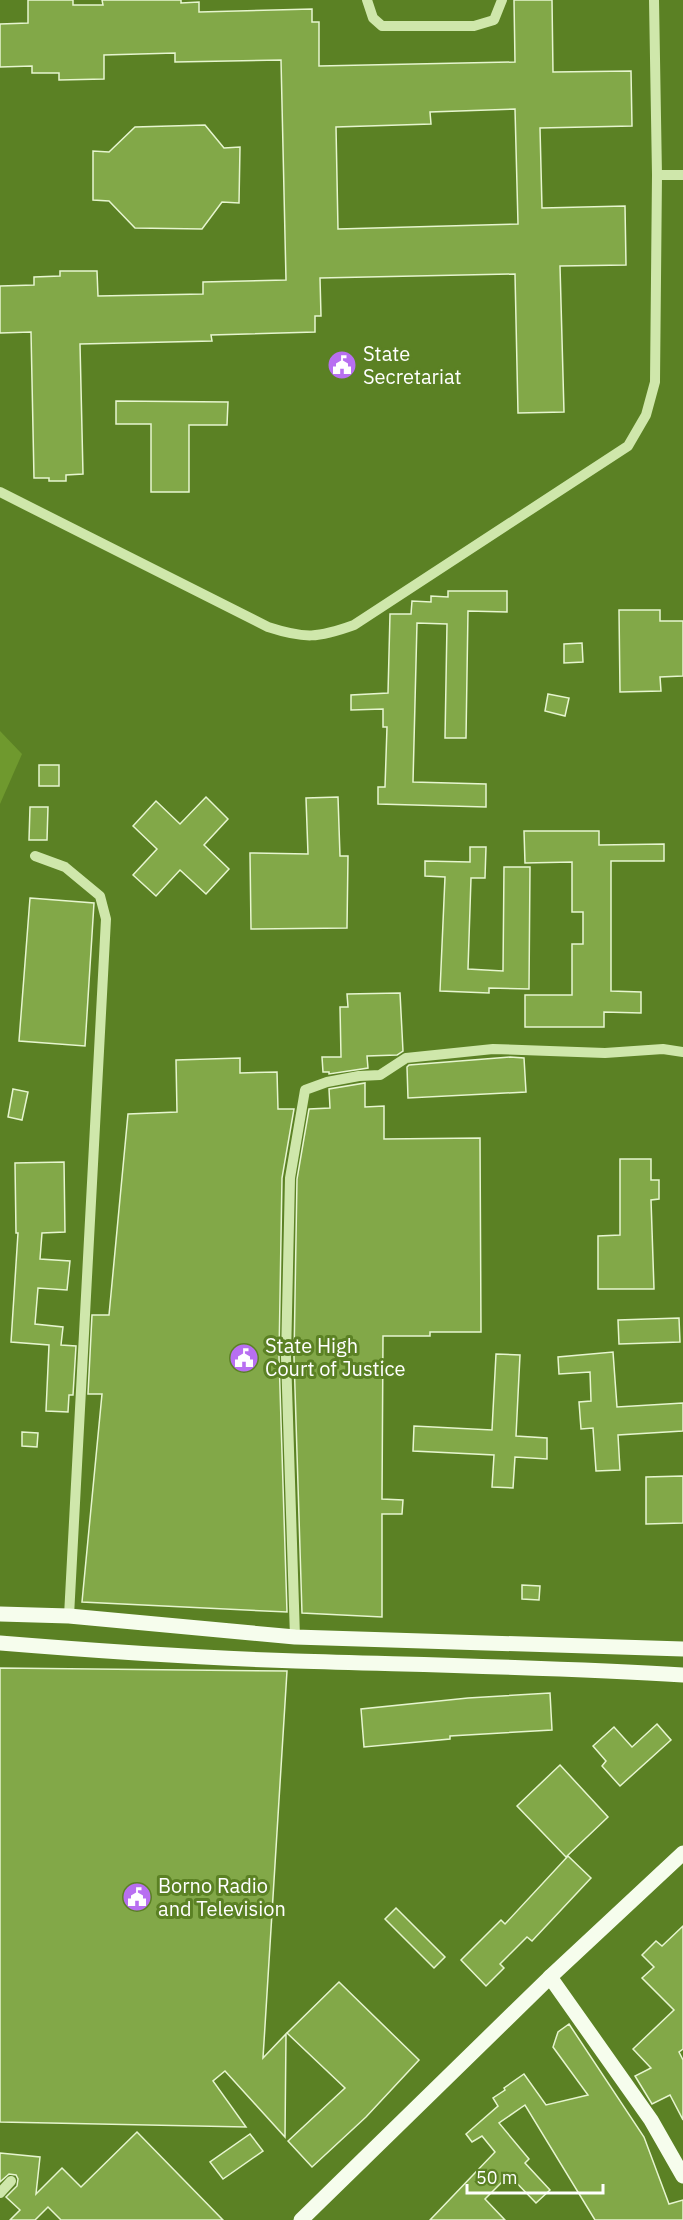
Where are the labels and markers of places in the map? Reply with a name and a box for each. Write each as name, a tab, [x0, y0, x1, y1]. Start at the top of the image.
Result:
place label: State Secretariat	[363, 340, 462, 390]
public building icon: State Secretariat	[326, 349, 358, 381]
place label: State High Court of Justice	[265, 1332, 406, 1382]
public building icon: State High Court of Justice	[228, 1342, 260, 1374]
place label: Borno Radio and Television	[158, 1872, 286, 1922]
public building icon: Borno Radio and Television	[121, 1881, 153, 1913]

